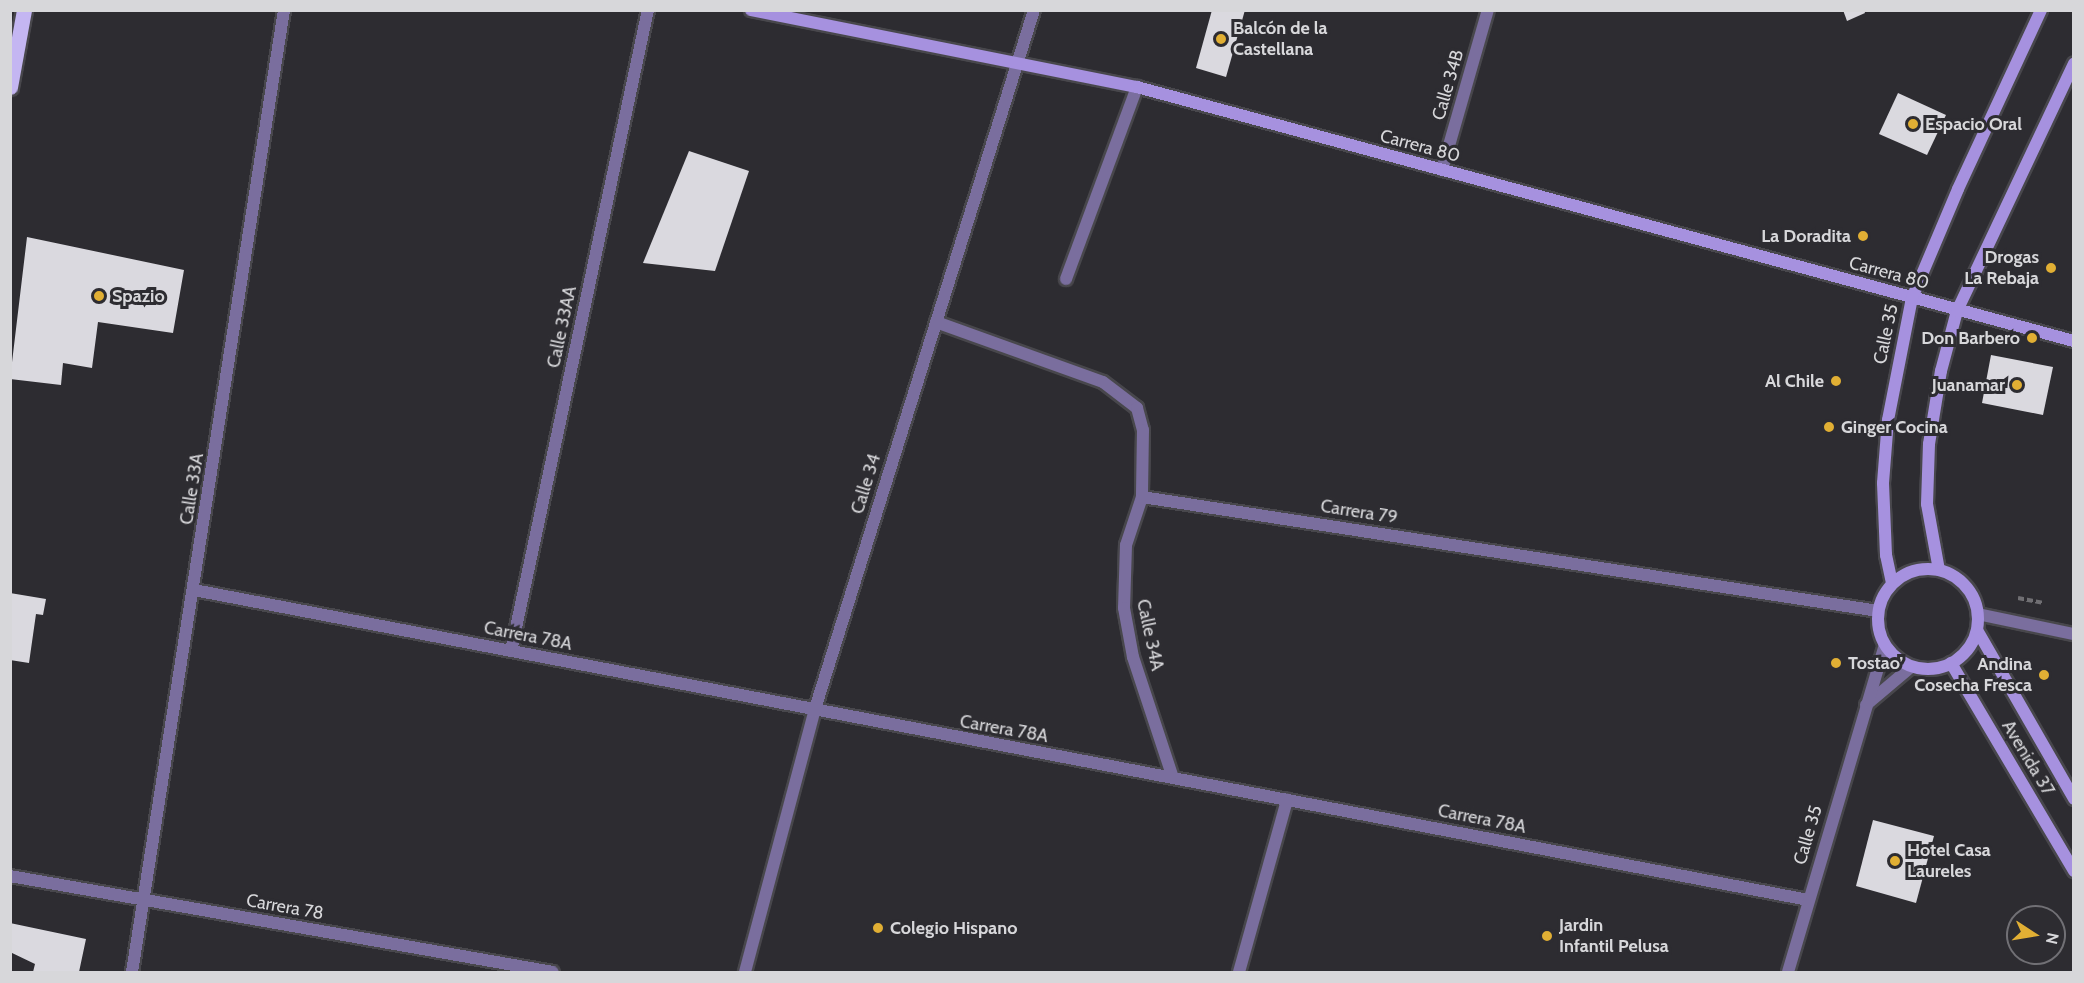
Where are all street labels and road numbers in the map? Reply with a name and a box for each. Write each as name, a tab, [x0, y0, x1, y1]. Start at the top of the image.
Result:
street label: Calle 34B	[1428, 47, 1468, 123]
street label: Carrera 80	[1378, 125, 1462, 167]
street label: Carrera 80	[1847, 252, 1931, 294]
street label: Calle 33AA	[543, 284, 581, 370]
street label: Calle 35	[1869, 302, 1903, 366]
street label: Calle 34	[847, 451, 885, 517]
street label: Calle 33A	[176, 452, 208, 526]
street label: Carrera 79	[1319, 495, 1399, 529]
street label: Calle 34A	[1132, 597, 1168, 673]
street label: Carrera 78A	[482, 617, 574, 655]
street label: Carrera 78A	[958, 711, 1050, 747]
street label: Avenida 37	[1997, 717, 2059, 799]
street label: Carrera 78A	[1436, 800, 1528, 838]
street label: Calle 35	[1789, 803, 1827, 867]
street label: Carrera 78	[245, 890, 325, 924]

